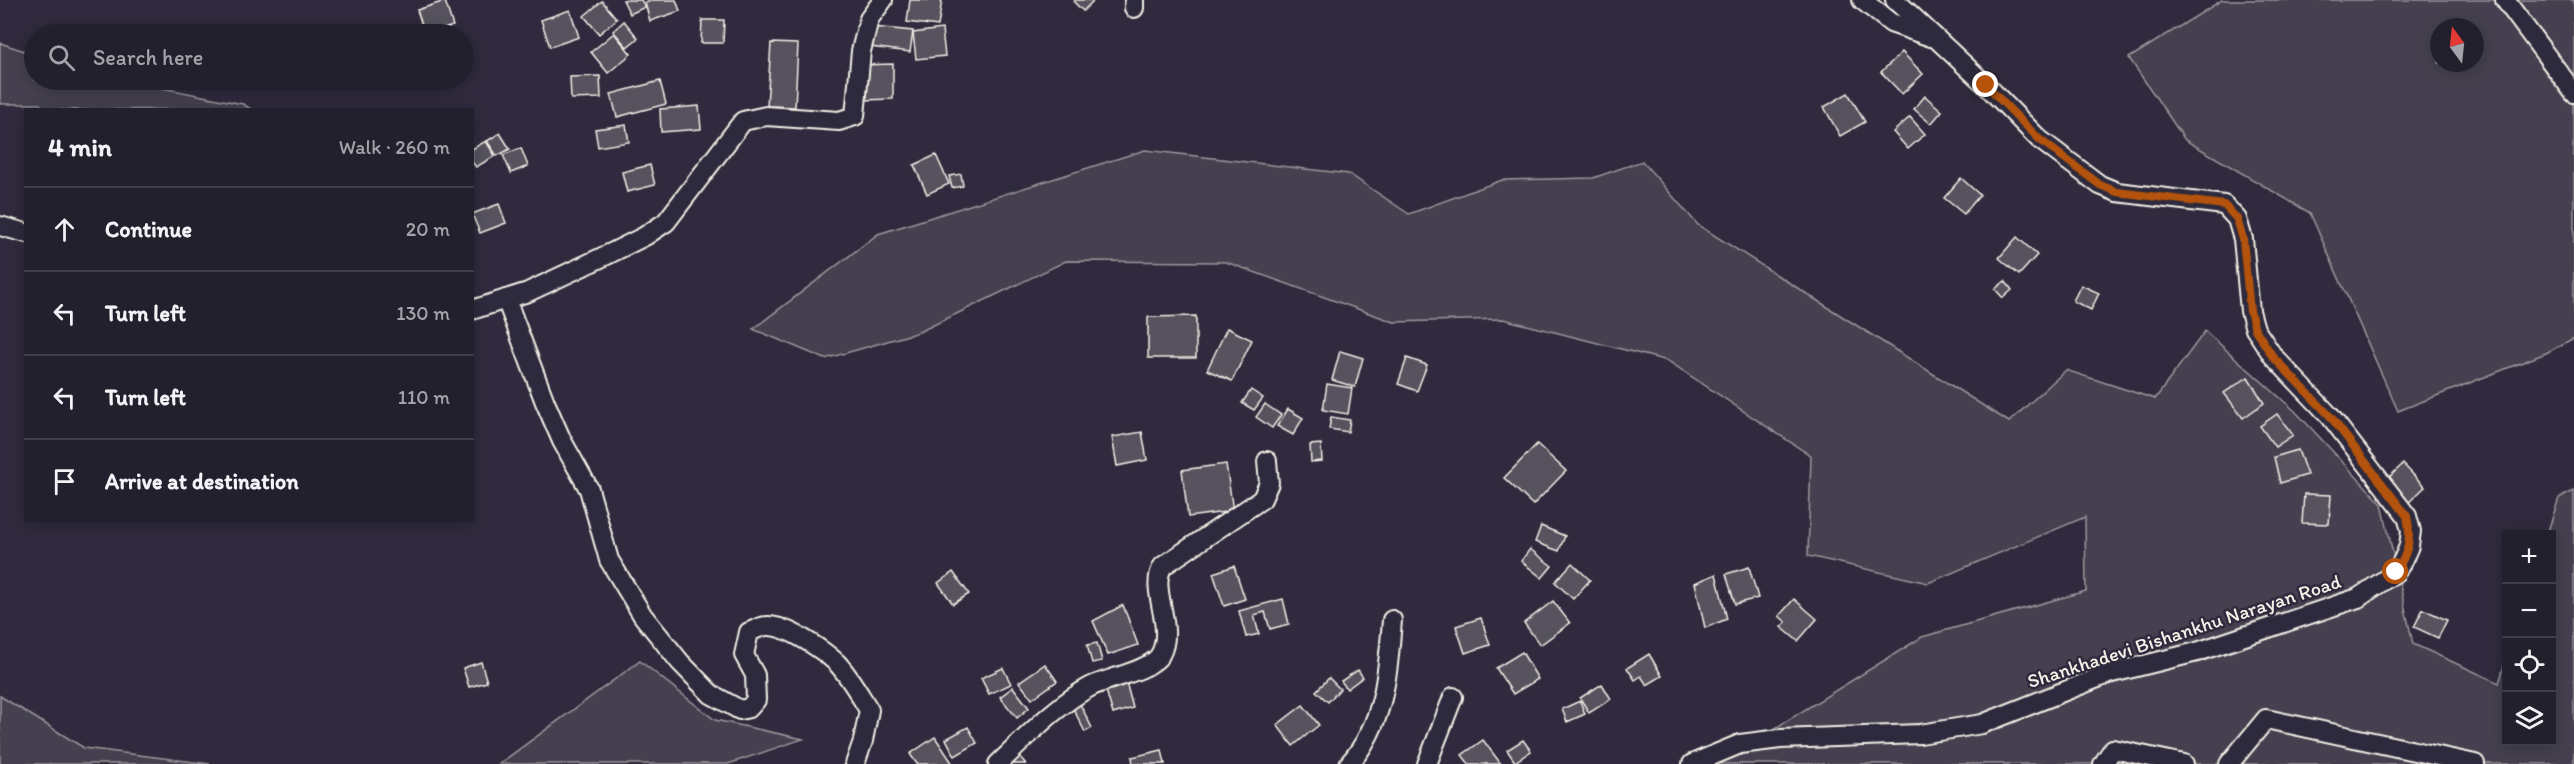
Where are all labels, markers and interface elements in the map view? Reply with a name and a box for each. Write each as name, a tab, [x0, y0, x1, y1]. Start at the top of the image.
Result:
north arrow	[2430, 18, 2484, 72]
search box	[24, 24, 474, 90]
icon: search	[45, 41, 78, 74]
text: Search here	[93, 44, 203, 71]
route end	[1972, 71, 1998, 97]
text: 4 min	[48, 131, 112, 163]
text: Walk · 260 m	[339, 135, 450, 159]
icon: ahead	[48, 213, 81, 246]
text: Continue	[105, 216, 192, 243]
text: 20 m	[406, 217, 450, 241]
icon: left	[48, 297, 81, 330]
text: Turn left	[105, 300, 186, 327]
text: 130 m	[396, 301, 450, 325]
icon: left	[48, 381, 81, 414]
text: Turn left	[105, 384, 186, 411]
text: 110 m	[398, 385, 450, 409]
icon: arrive	[48, 465, 81, 498]
text: Arrive at destination	[105, 468, 299, 495]
map controls	[2502, 530, 2556, 746]
button: +	[2502, 530, 2556, 584]
route start	[2382, 558, 2408, 584]
street label: Shankhadevi Bishankhu Narayan Road	[2024, 569, 2344, 693]
button: −	[2502, 584, 2556, 638]
button: locate	[2502, 638, 2556, 692]
button: layers	[2502, 692, 2556, 746]

